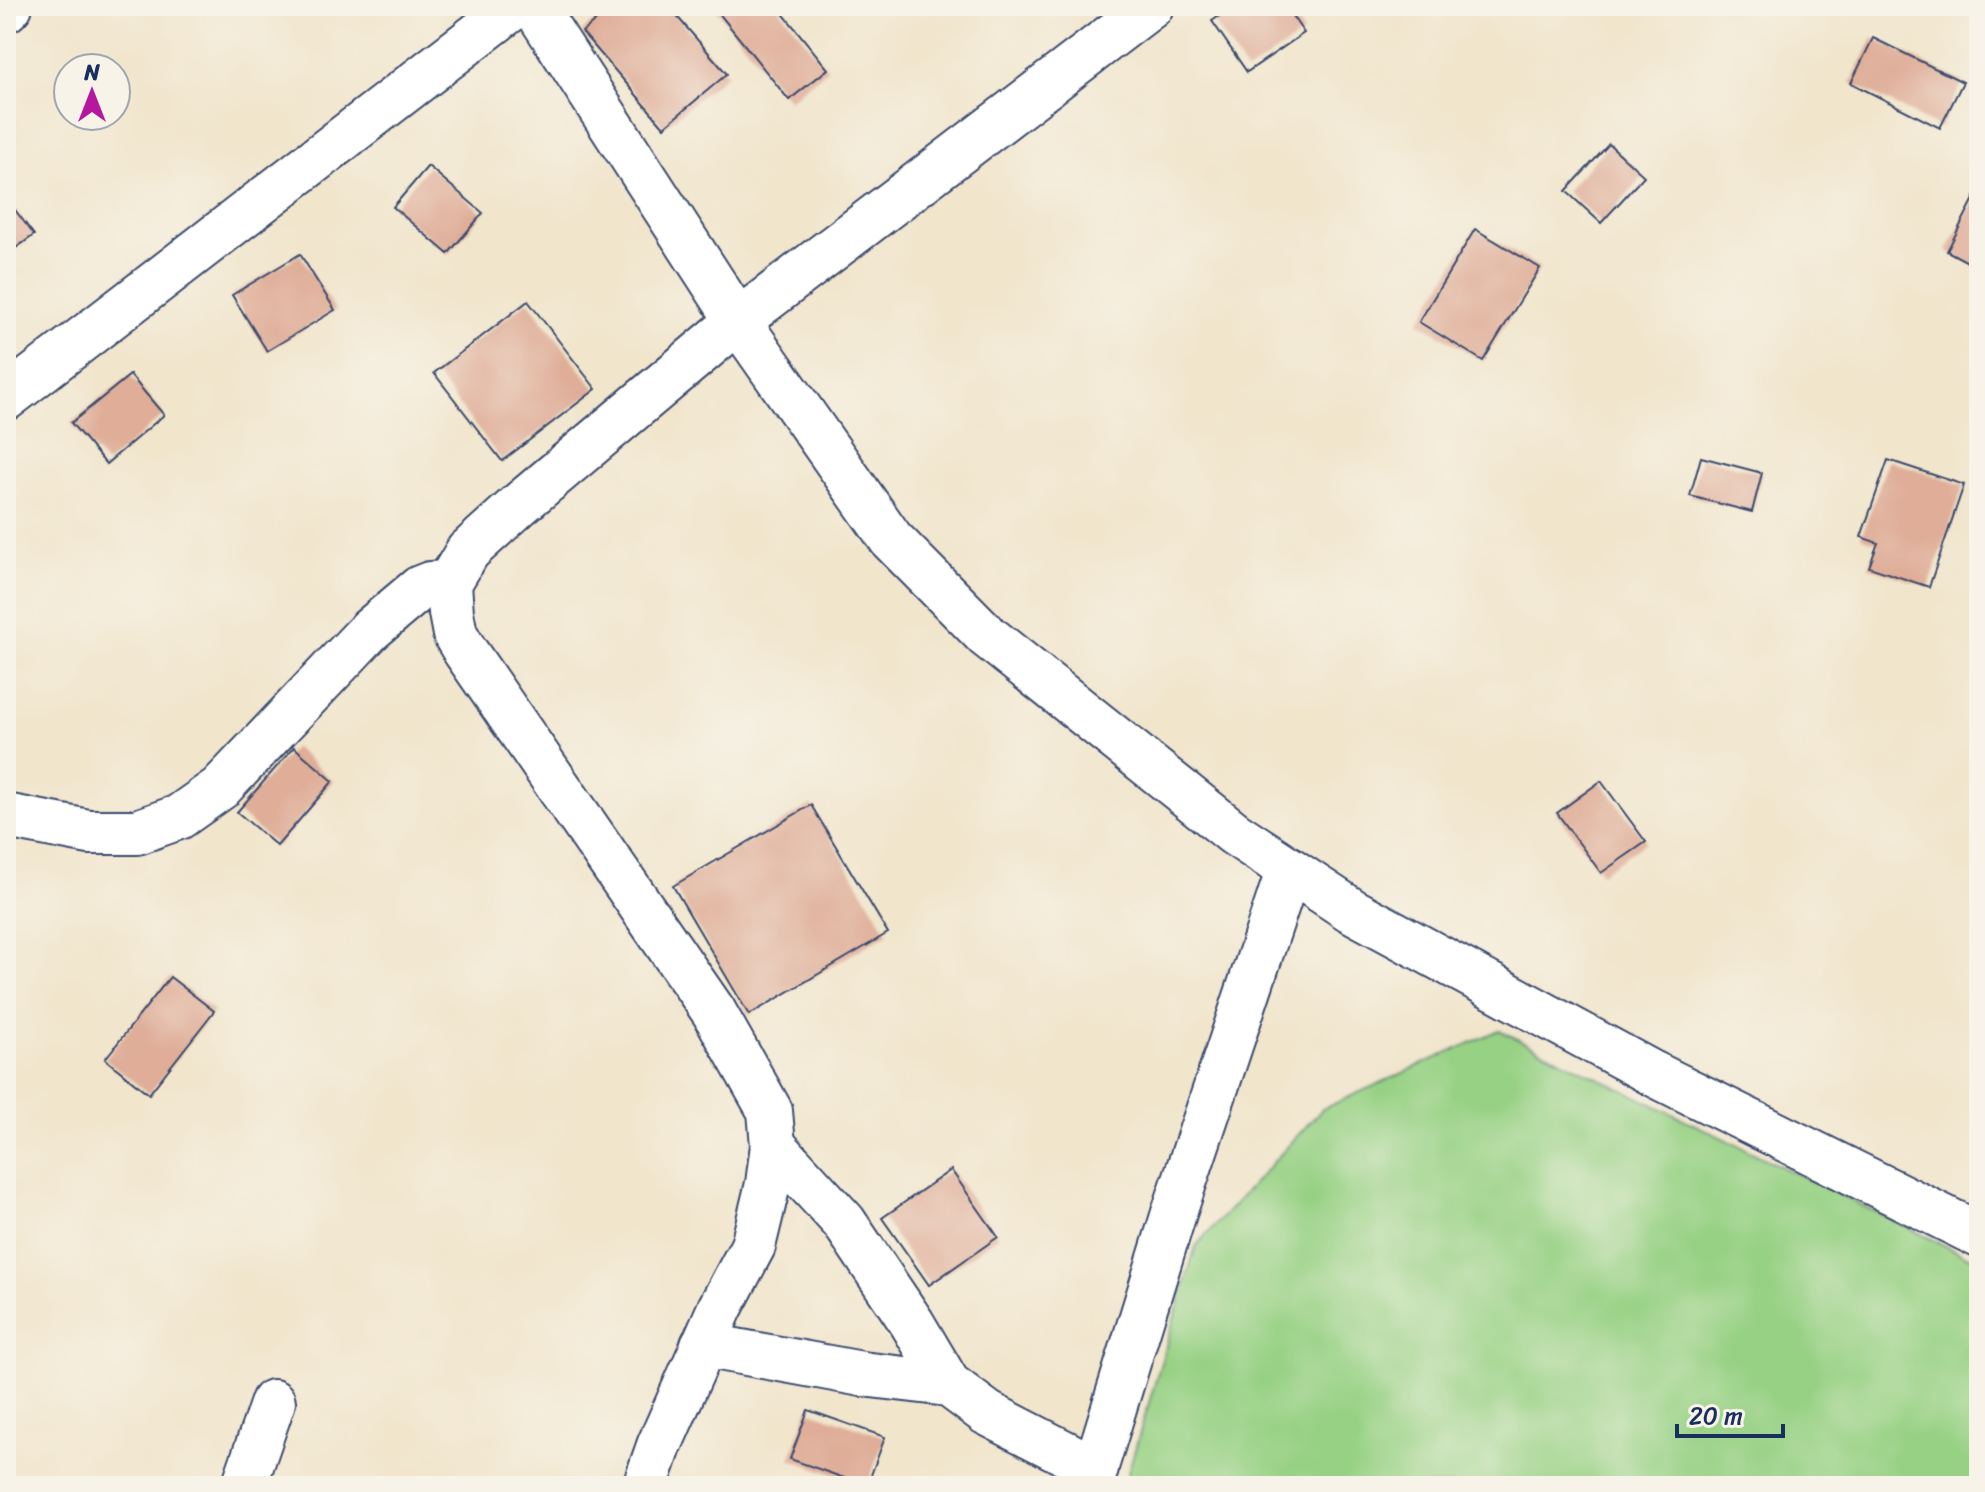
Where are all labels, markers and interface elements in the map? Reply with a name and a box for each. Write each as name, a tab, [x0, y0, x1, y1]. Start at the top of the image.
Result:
north arrow	[52, 52, 132, 132]
text: N	[83, 53, 100, 92]
scale bar	[1677, 1388, 1783, 1438]
text: 20 m	[1689, 1395, 1743, 1437]

